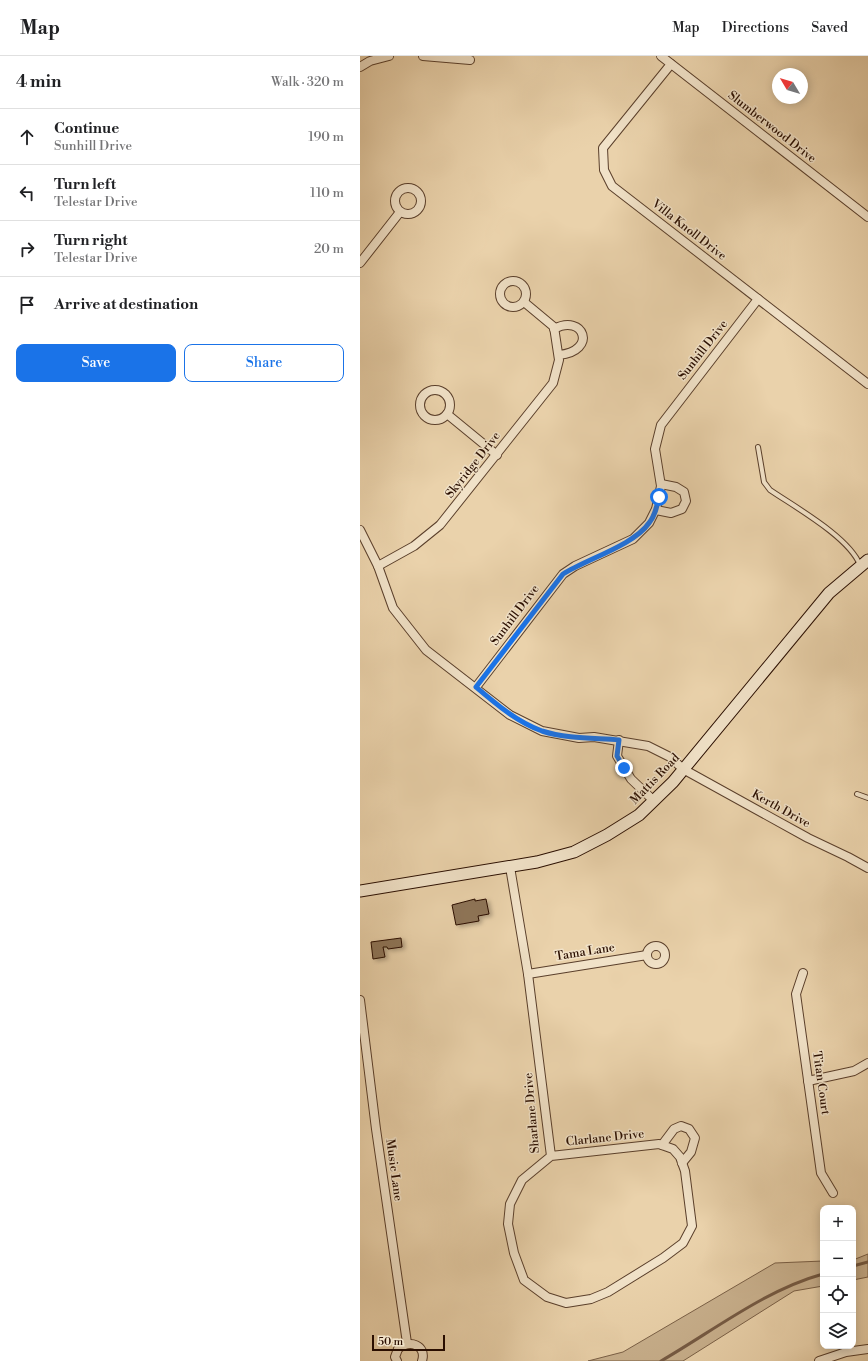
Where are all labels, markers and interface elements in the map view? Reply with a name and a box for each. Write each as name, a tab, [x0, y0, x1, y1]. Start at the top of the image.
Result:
text: Map	[20, 16, 60, 40]
text: Map	[672, 19, 700, 37]
text: Directions	[722, 19, 789, 37]
text: Saved	[811, 19, 848, 37]
north arrow	[772, 68, 808, 104]
text: 4 min	[16, 71, 61, 93]
text: Walk · 320 m	[271, 74, 344, 90]
street label: Slumberwood Drive	[725, 88, 819, 166]
text: Continue	[54, 119, 119, 138]
icon: ahead	[16, 126, 38, 148]
text: 190 m	[308, 129, 344, 145]
text: Sunhill Drive	[54, 138, 132, 154]
text: Turn left	[54, 175, 116, 194]
icon: left	[16, 182, 38, 204]
text: 110 m	[310, 185, 344, 201]
text: Telestar Drive	[54, 194, 138, 210]
street label: Villa Knoll Drive	[648, 196, 729, 264]
text: Turn right	[54, 231, 128, 250]
icon: right	[16, 238, 38, 260]
text: 20 m	[314, 241, 344, 257]
text: Telestar Drive	[54, 250, 138, 266]
icon: arrive	[16, 294, 38, 316]
text: Arrive at destination	[54, 295, 198, 314]
street label: Sunhill Drive	[675, 317, 731, 383]
button: Save	[16, 344, 176, 382]
button: Share	[184, 344, 344, 382]
street label: Skyridge Drive	[442, 429, 504, 501]
route start	[650, 488, 668, 506]
street label: Sunhill Drive	[487, 582, 543, 648]
street label: Mattis Road	[627, 750, 683, 807]
route end	[615, 759, 633, 777]
street label: Kerth Drive	[749, 787, 813, 831]
street label: Tama Lane	[554, 940, 616, 964]
street label: Titan Court	[809, 1050, 833, 1116]
street label: Sharlane Drive	[521, 1072, 543, 1154]
street label: Clarlane Drive	[565, 1126, 645, 1150]
street label: Music Lane	[382, 1138, 406, 1202]
map controls	[820, 1205, 856, 1349]
button: +	[820, 1205, 856, 1241]
button: −	[820, 1241, 856, 1277]
button: locate	[820, 1277, 856, 1313]
button: layers	[820, 1313, 856, 1349]
scale bar	[372, 1333, 445, 1352]
text: 50 m	[378, 1335, 403, 1349]

